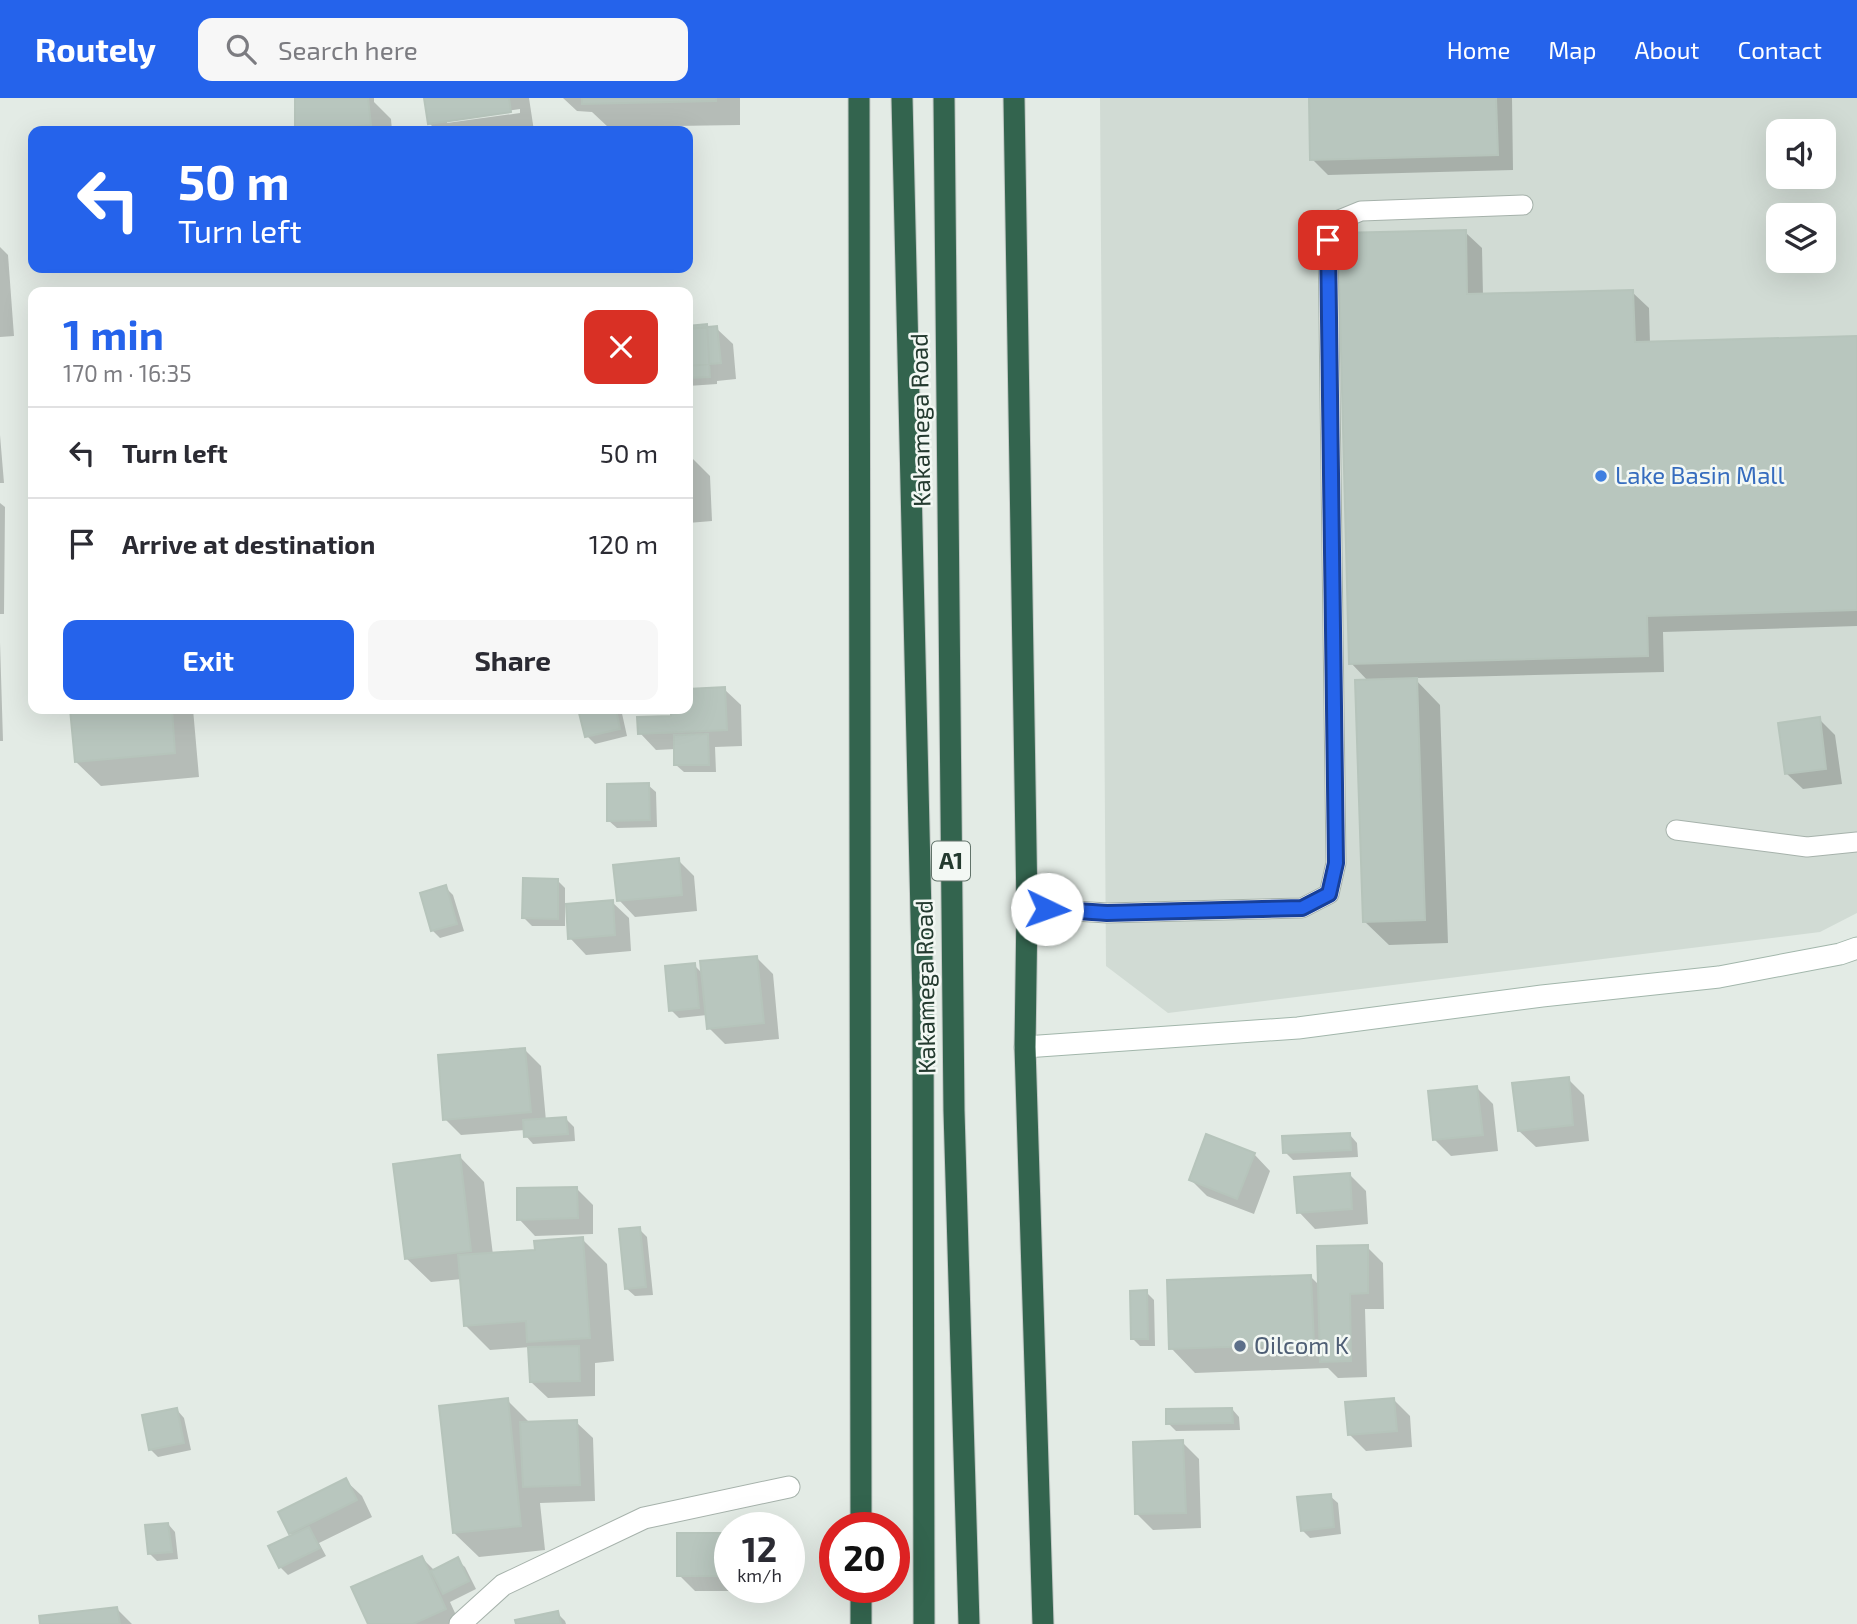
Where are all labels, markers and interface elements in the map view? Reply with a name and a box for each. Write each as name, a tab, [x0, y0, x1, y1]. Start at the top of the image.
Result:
search box	[198, 18, 688, 81]
text: Routely	[35, 29, 156, 69]
icon: search	[222, 30, 260, 68]
text: Search here	[278, 34, 418, 65]
text: Home	[1447, 35, 1510, 64]
text: Map	[1548, 35, 1596, 64]
text: About	[1634, 35, 1700, 64]
text: Contact	[1738, 35, 1822, 64]
map controls	[1766, 119, 1836, 273]
button: sound	[1766, 119, 1836, 189]
text: 50 m	[178, 151, 290, 210]
icon: left	[63, 154, 154, 245]
button: layers	[1766, 203, 1836, 273]
pin	[1298, 210, 1358, 270]
text: Turn left	[178, 211, 302, 249]
icon: arrive	[1309, 221, 1347, 259]
text: 1 min	[63, 308, 164, 358]
button: close	[584, 310, 658, 384]
street label: Kakamega Road	[903, 333, 936, 507]
text: 170 m · 16:35	[63, 359, 192, 387]
icon: left	[63, 434, 101, 472]
text: Turn left	[122, 437, 228, 468]
text: 50 m	[600, 437, 658, 468]
place label: Lake Basin Mall	[1615, 460, 1785, 489]
marker: Lake Basin Mall	[1593, 468, 1609, 484]
icon: arrive	[63, 525, 101, 563]
text: Arrive at destination	[122, 528, 375, 559]
text: 120 m	[589, 528, 658, 559]
button: Exit	[63, 620, 354, 700]
button: Share	[368, 620, 658, 700]
road number: A1	[932, 842, 970, 880]
position arrow	[1010, 872, 1084, 946]
street label: Kakamega Road	[908, 900, 941, 1074]
place label: Oilcom K	[1254, 1330, 1349, 1359]
marker: Oilcom K	[1232, 1338, 1248, 1354]
speed limit sign: 20	[819, 1512, 910, 1603]
text: 12	[742, 1527, 777, 1569]
text: km/h	[737, 1564, 782, 1586]

